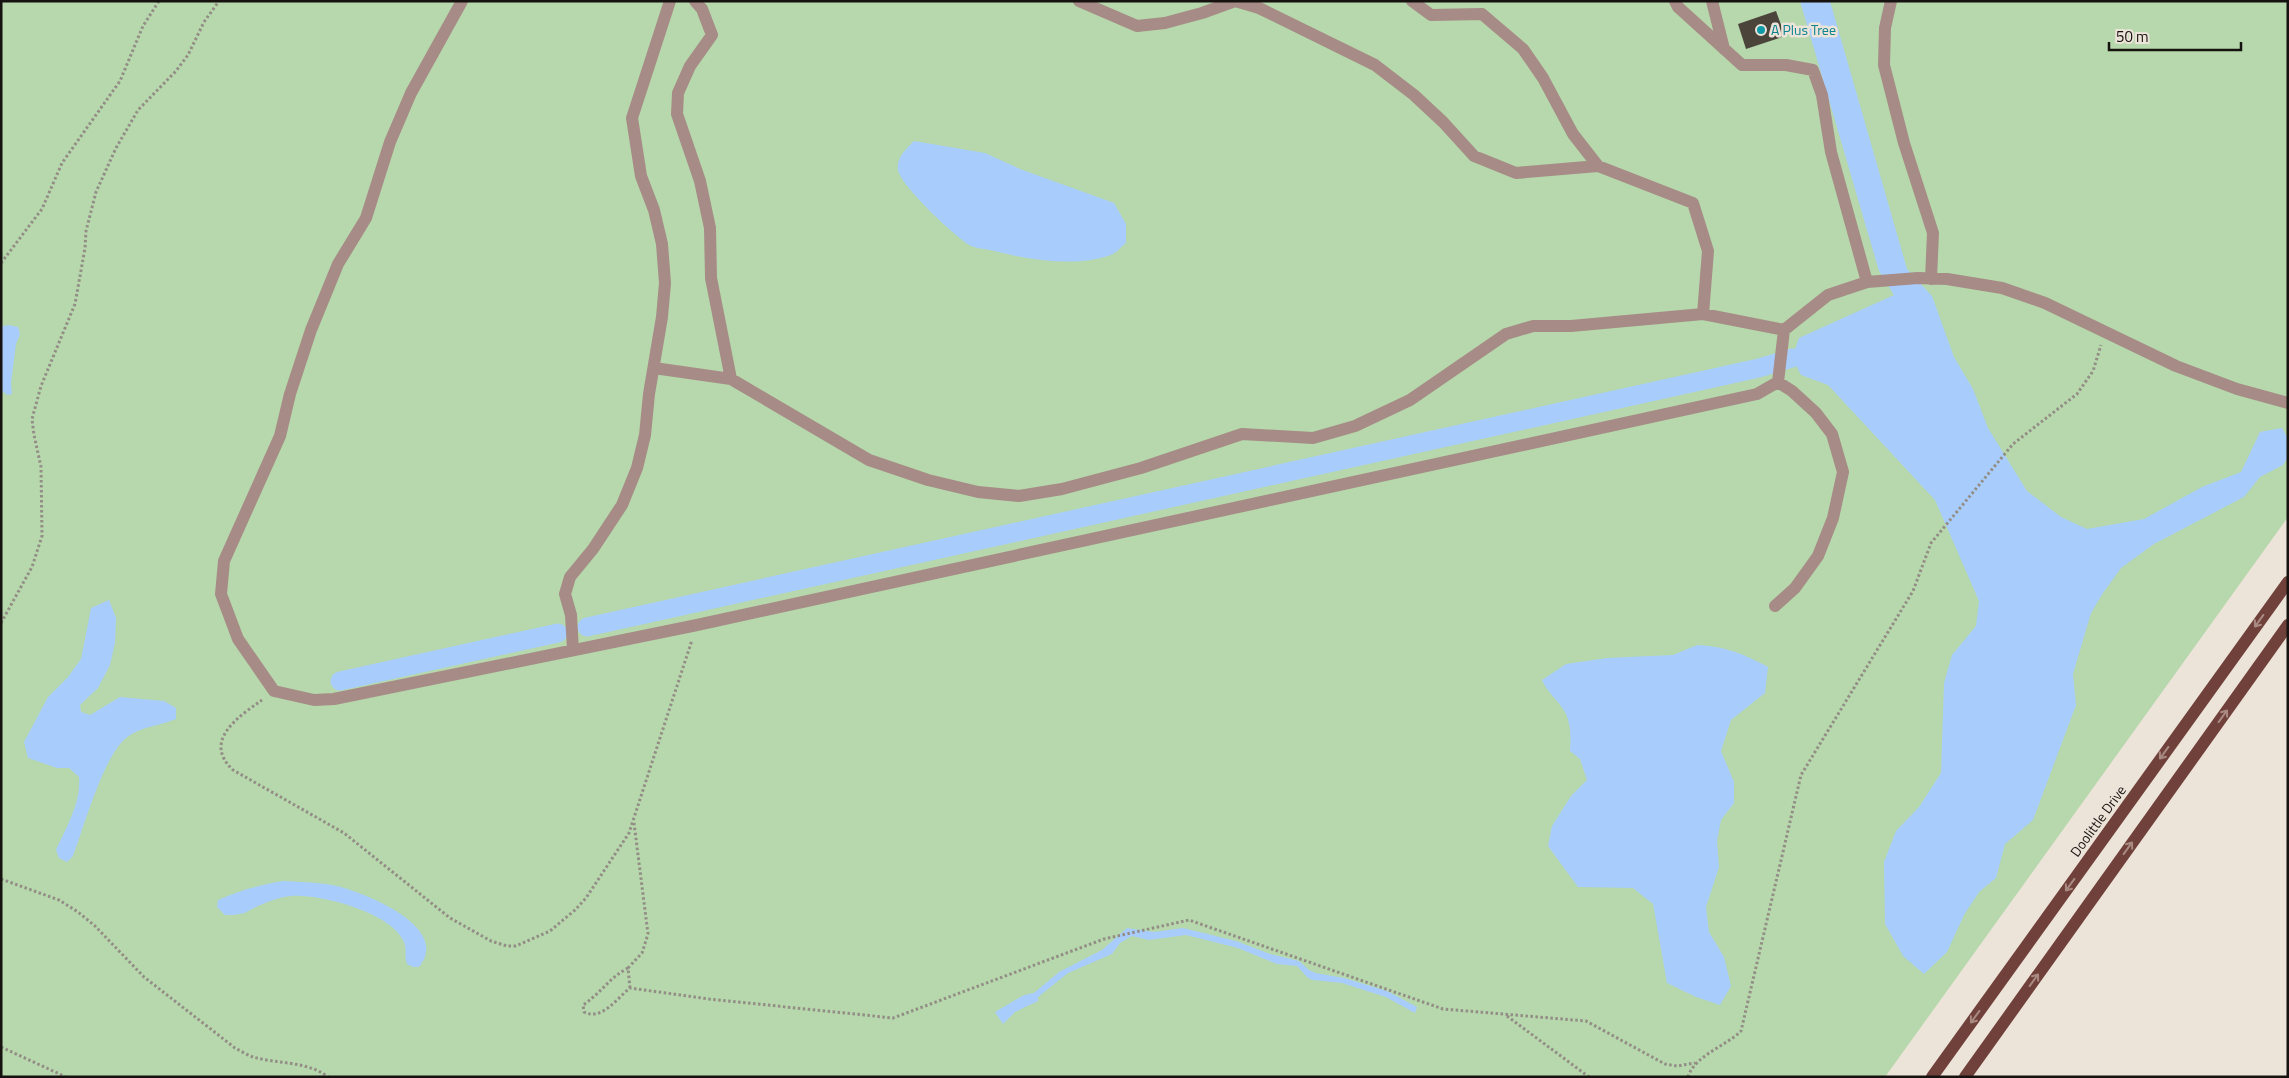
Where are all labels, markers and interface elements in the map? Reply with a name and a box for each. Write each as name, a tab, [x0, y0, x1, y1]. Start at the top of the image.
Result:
place label: A Plus Tree	[1771, 19, 1836, 40]
scale bar	[2109, 20, 2242, 52]
marker: A Plus Tree	[1755, 24, 1767, 36]
text: 50 m	[2116, 25, 2149, 48]
one-way arrow	[2254, 614, 2264, 628]
one-way arrow	[2218, 709, 2228, 723]
one-way arrow	[2159, 746, 2170, 760]
street label: Doolittle Drive	[2064, 781, 2131, 861]
one-way arrow	[2123, 841, 2133, 855]
one-way arrow	[2064, 878, 2075, 891]
one-way arrow	[2029, 973, 2039, 987]
one-way arrow	[1970, 1010, 1980, 1024]

